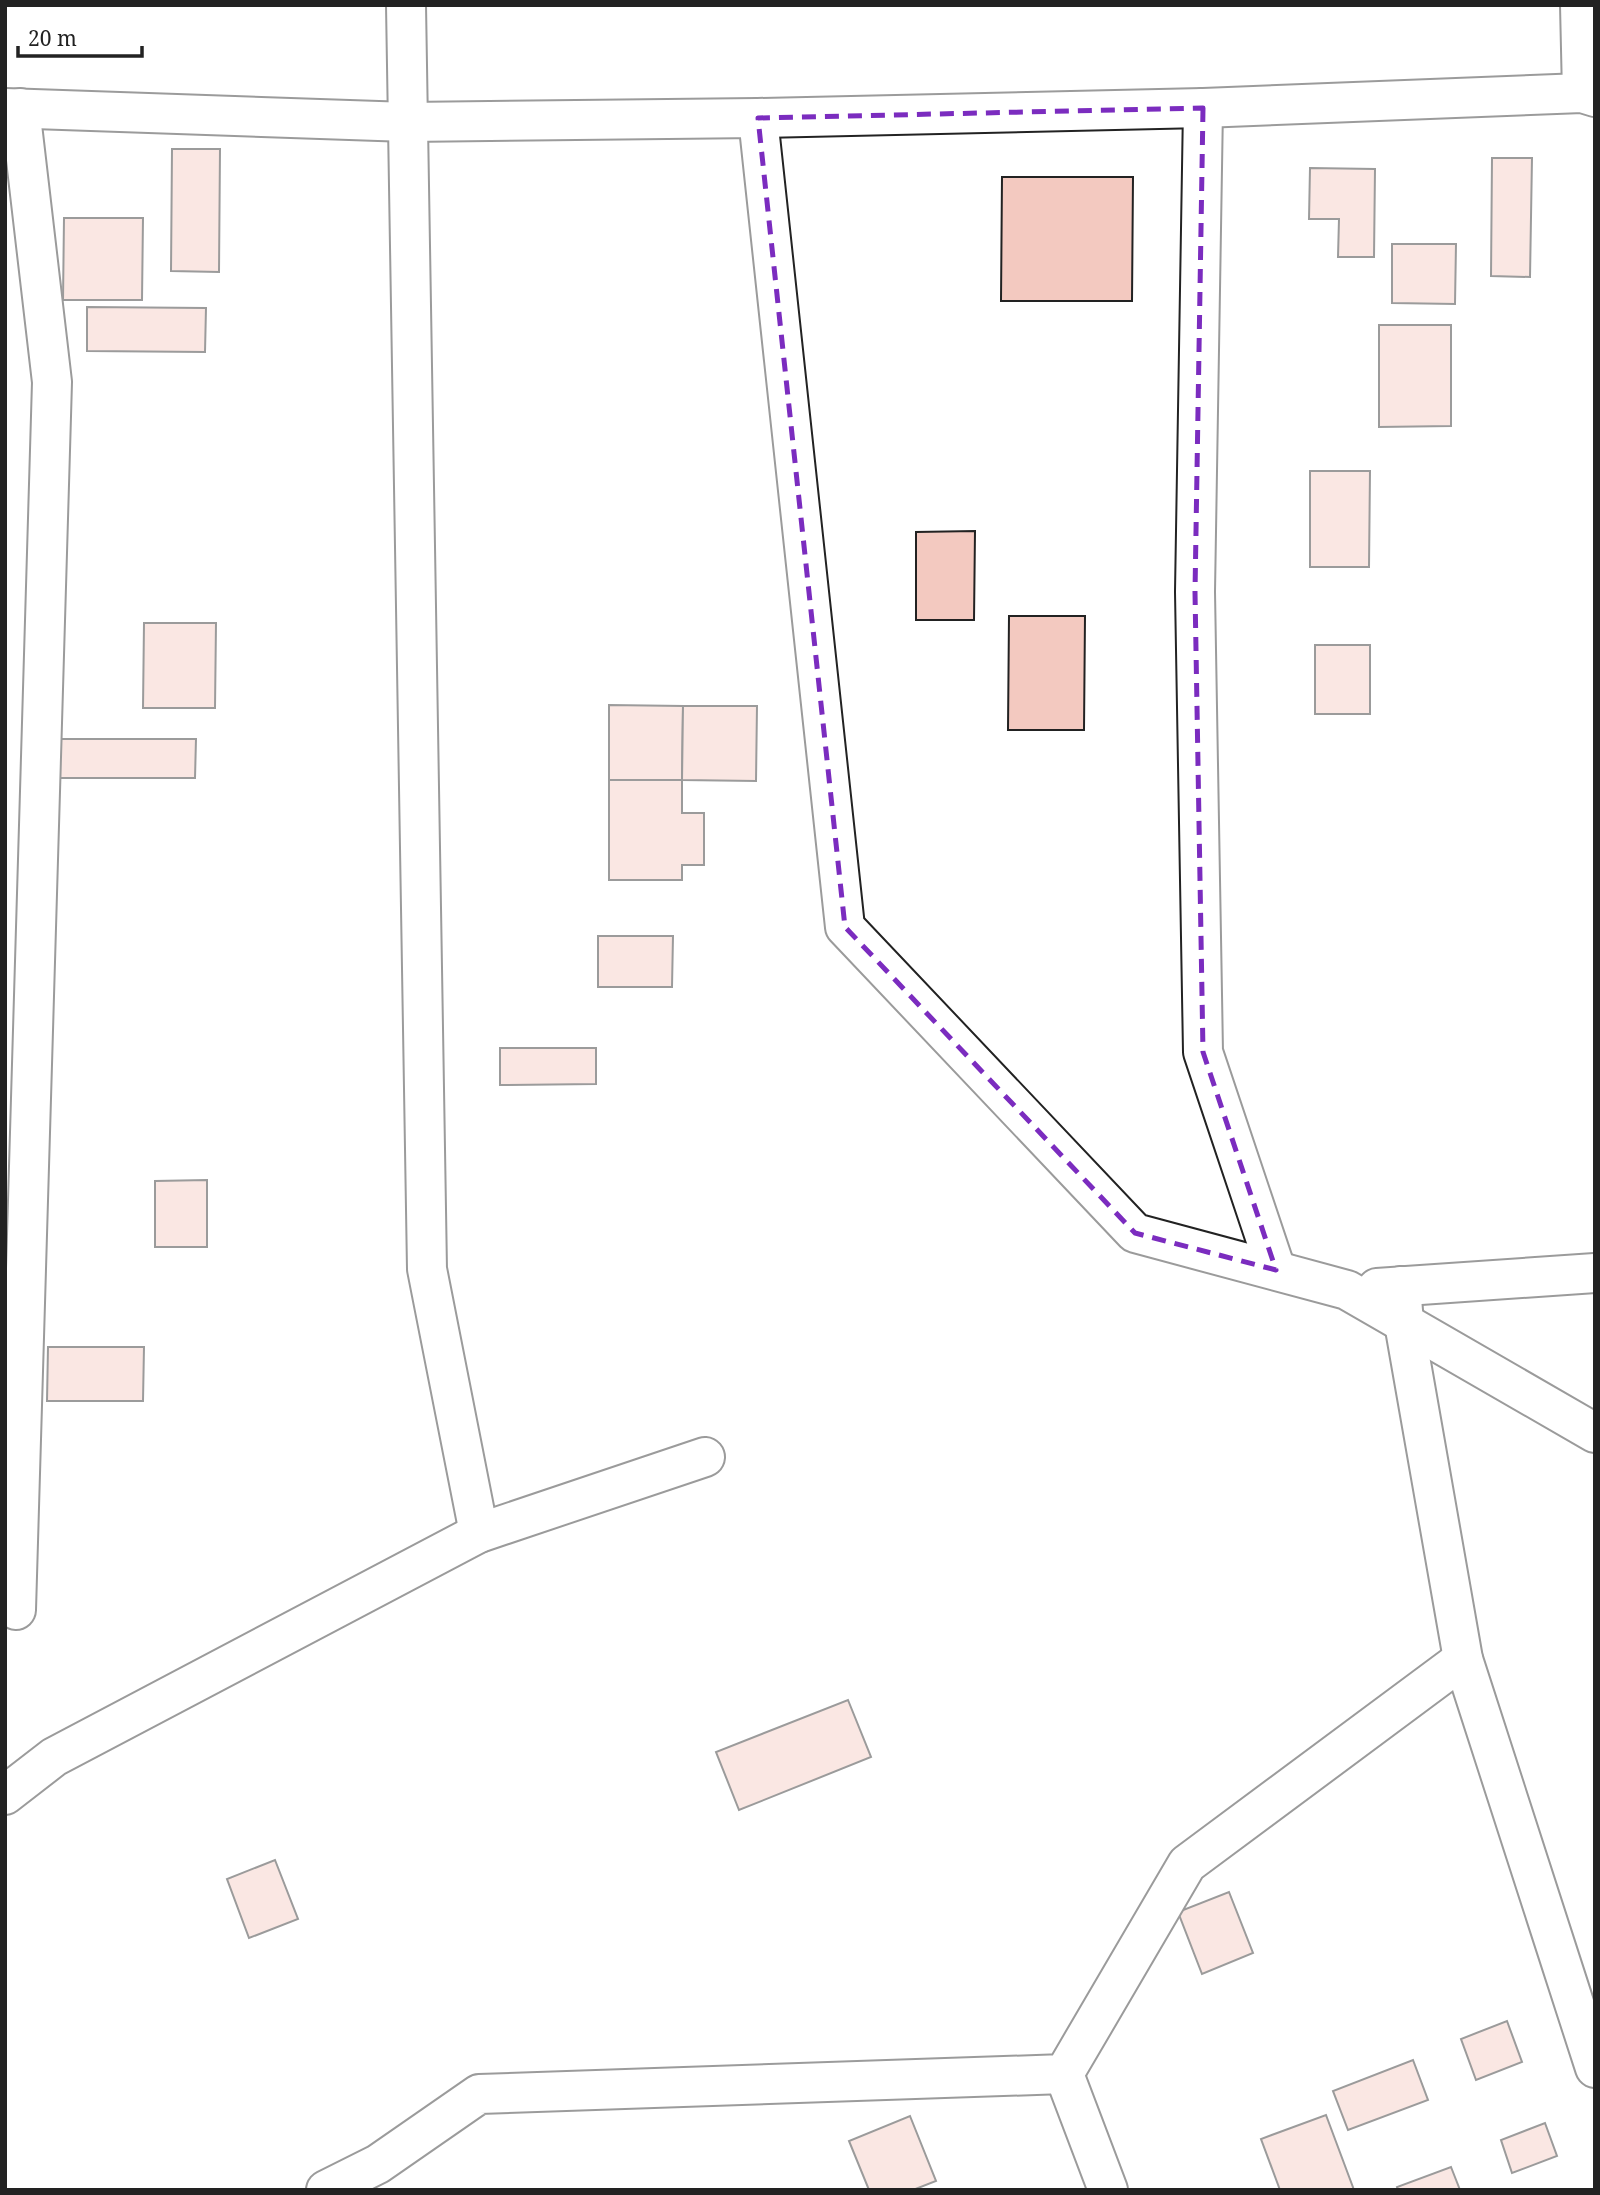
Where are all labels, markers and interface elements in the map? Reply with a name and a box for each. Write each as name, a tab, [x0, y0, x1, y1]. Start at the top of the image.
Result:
scale bar	[18, 14, 142, 58]
text: 20 m	[28, 24, 77, 52]

